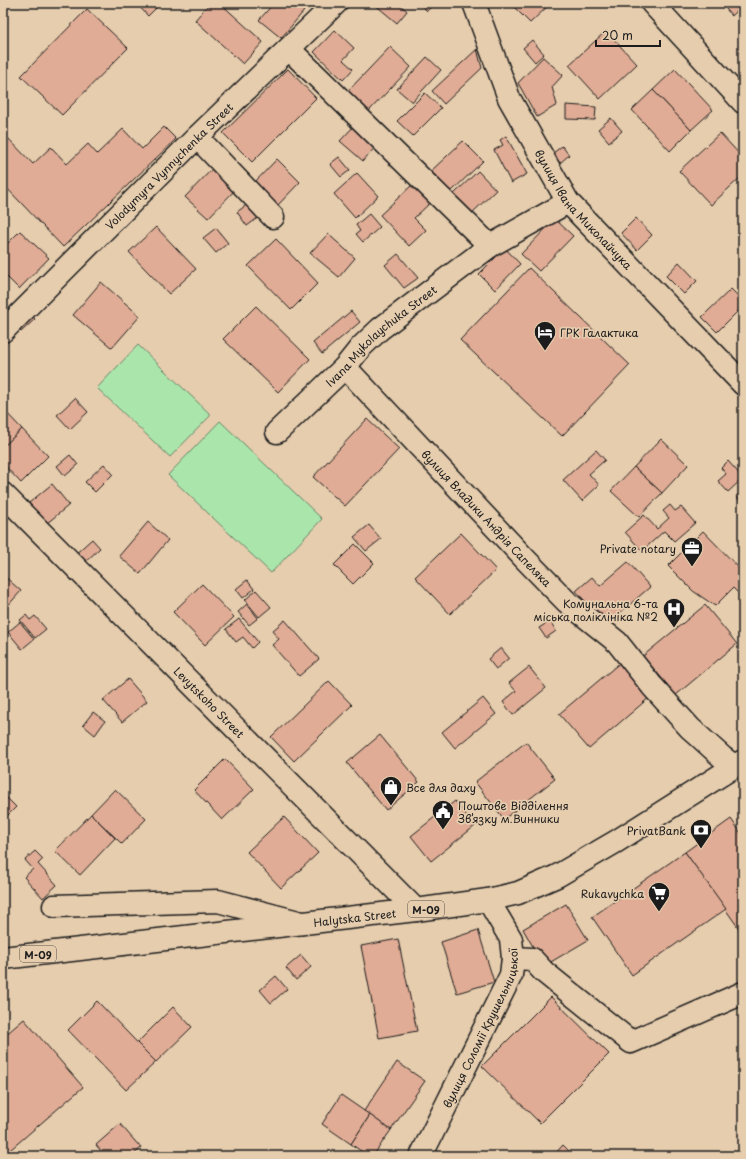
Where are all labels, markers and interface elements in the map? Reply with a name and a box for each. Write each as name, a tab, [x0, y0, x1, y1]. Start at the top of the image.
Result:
scale bar	[596, 22, 660, 48]
text: 20 m	[602, 26, 633, 44]
street label: Volodymyra Vynnychenka Street	[101, 98, 237, 233]
street label: вулиця Івана Миколайчука	[531, 146, 637, 273]
street label: Ivana Mykolaychuka Street	[321, 281, 440, 390]
hotel icon: ГРК Галактика	[532, 319, 558, 352]
place label: ГРК Галактика	[560, 324, 638, 341]
street label: вулиця Владики Андрія Сапеляка	[418, 446, 556, 590]
office icon: Private notary	[679, 535, 705, 568]
place label: Private notary	[600, 540, 676, 557]
place label: Комунальна 6-та міська поліклініка №2	[534, 595, 658, 625]
hospital icon: Комунальна 6-та міська поліклініка №2	[661, 596, 687, 629]
street label: Levytskoho Street	[170, 662, 249, 742]
shop icon: Все для даху	[378, 774, 404, 807]
place label: Все для даху	[406, 779, 476, 796]
place label: Поштове Відділення Зв’язку м.Винники	[458, 797, 569, 827]
public building icon: Поштове Відділення Зв’язку м.Винники	[430, 798, 456, 831]
bank icon: PrivatBank	[688, 817, 714, 850]
place label: PrivatBank	[627, 822, 686, 839]
supermarket icon: Rukavychka	[646, 880, 672, 913]
place label: Rukavychka	[581, 885, 644, 902]
road number: М-09	[408, 901, 444, 917]
street label: Halytska Street	[312, 904, 397, 930]
road number: М-09	[20, 946, 56, 962]
street label: вулиця Соломії Крушельницької	[438, 946, 522, 1111]

